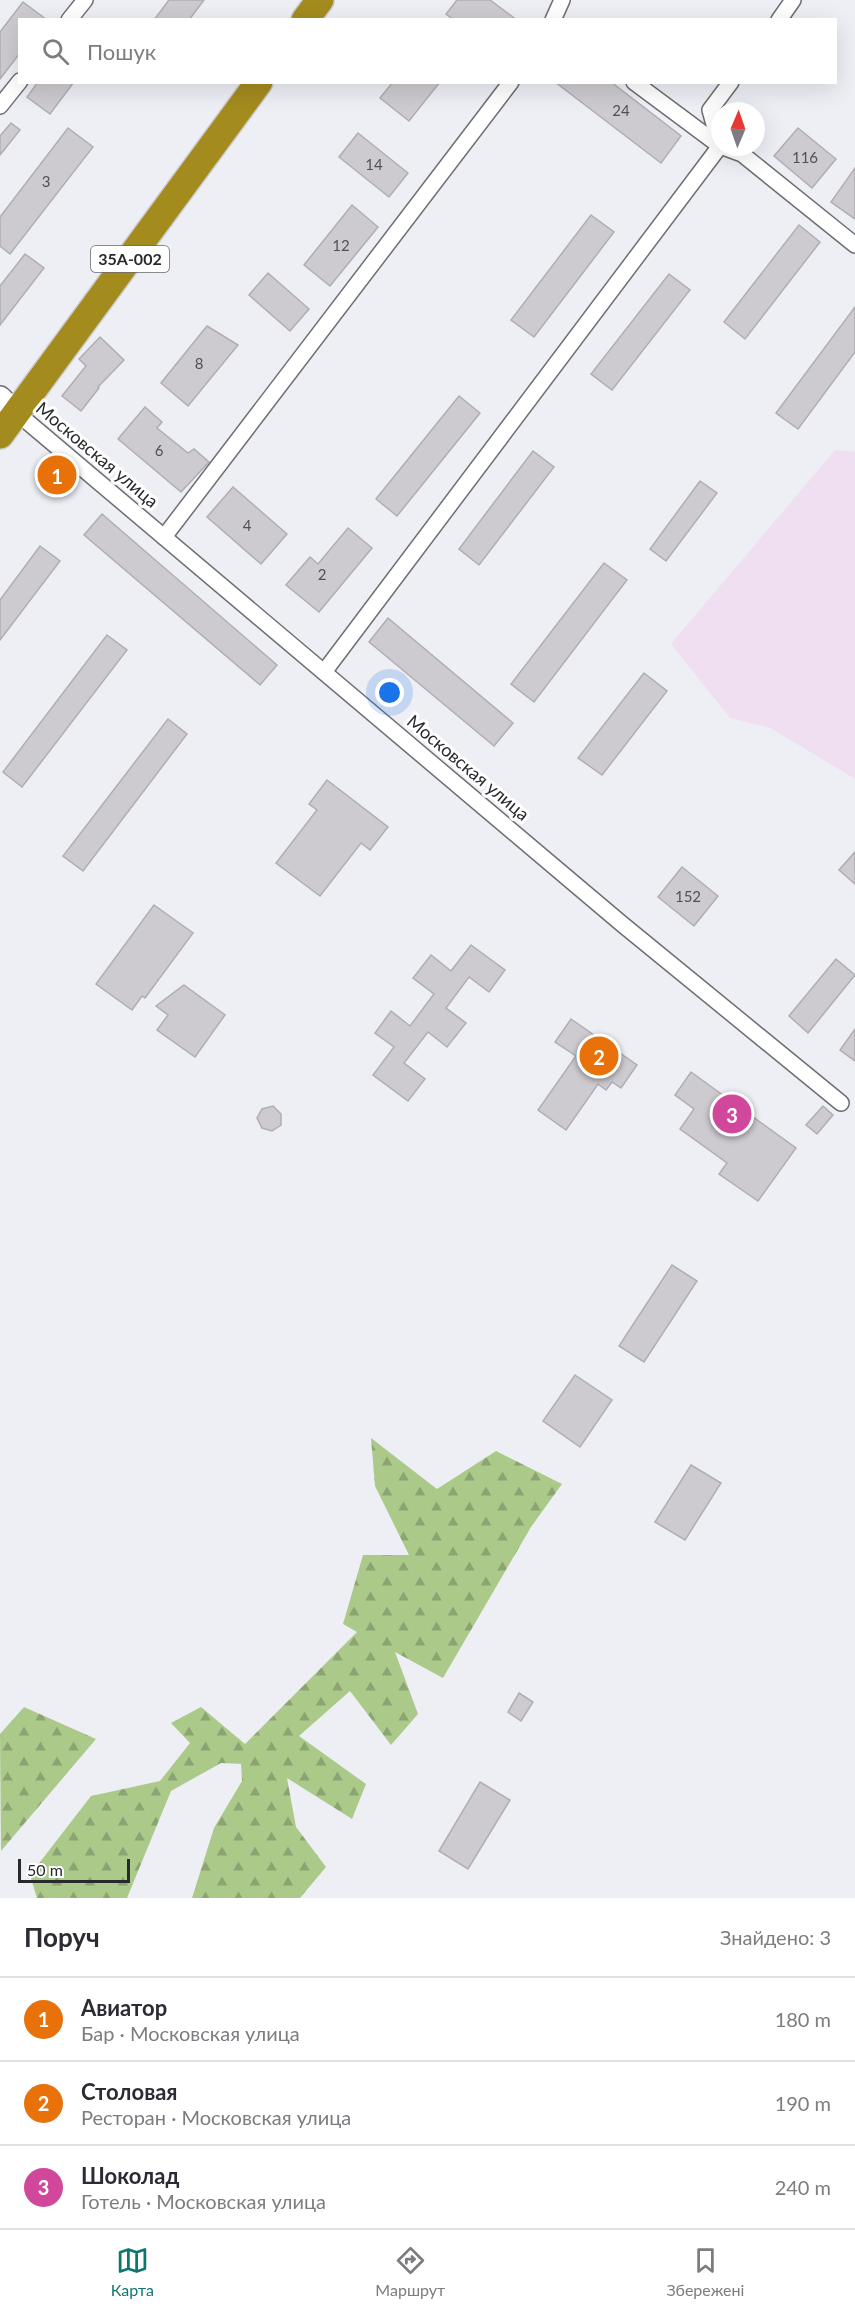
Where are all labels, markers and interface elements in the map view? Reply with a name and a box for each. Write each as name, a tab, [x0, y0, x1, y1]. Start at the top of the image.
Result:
search box	[18, 18, 837, 84]
icon: search	[39, 35, 72, 68]
text: Пошук	[87, 38, 156, 65]
house number: 24	[612, 101, 630, 119]
north arrow	[711, 102, 765, 156]
house number: 116	[792, 148, 818, 166]
house number: 14	[365, 155, 383, 173]
house number: 3	[42, 172, 50, 190]
house number: 12	[332, 236, 350, 254]
road number: 35А-002	[91, 246, 169, 272]
house number: 8	[195, 354, 203, 372]
street label: Московская улица	[32, 397, 163, 512]
house number: 6	[155, 441, 164, 459]
pin: 1	[38, 452, 76, 498]
house number: 4	[243, 516, 252, 534]
house number: 2	[318, 565, 326, 583]
your location	[375, 678, 404, 707]
street label: Московская улица	[403, 710, 534, 825]
house number: 152	[675, 887, 701, 905]
pin: 2	[580, 1034, 618, 1078]
pin: 3	[712, 1092, 752, 1136]
scale bar	[18, 1856, 130, 1884]
text: 50 m	[27, 1860, 63, 1879]
text: Поруч	[24, 1921, 100, 1953]
text: Знайдено: 3	[720, 1925, 831, 1949]
text: Авиатор	[81, 1994, 167, 2021]
text: 1	[38, 2007, 49, 2031]
text: 180 m	[775, 2007, 831, 2031]
text: Бар · Московская улица	[81, 2021, 300, 2045]
text: Столовая	[81, 2078, 178, 2105]
text: 2	[38, 2091, 49, 2115]
text: 190 m	[775, 2091, 831, 2115]
text: Ресторан · Московская улица	[81, 2105, 351, 2129]
text: Шоколад	[81, 2162, 179, 2189]
text: 3	[38, 2175, 49, 2199]
text: 240 m	[775, 2175, 831, 2199]
text: Готель · Московская улица	[81, 2189, 326, 2213]
tab: Карта	[111, 2244, 154, 2299]
tab: Маршрут	[375, 2244, 445, 2299]
tab: Збережені	[667, 2244, 744, 2299]

